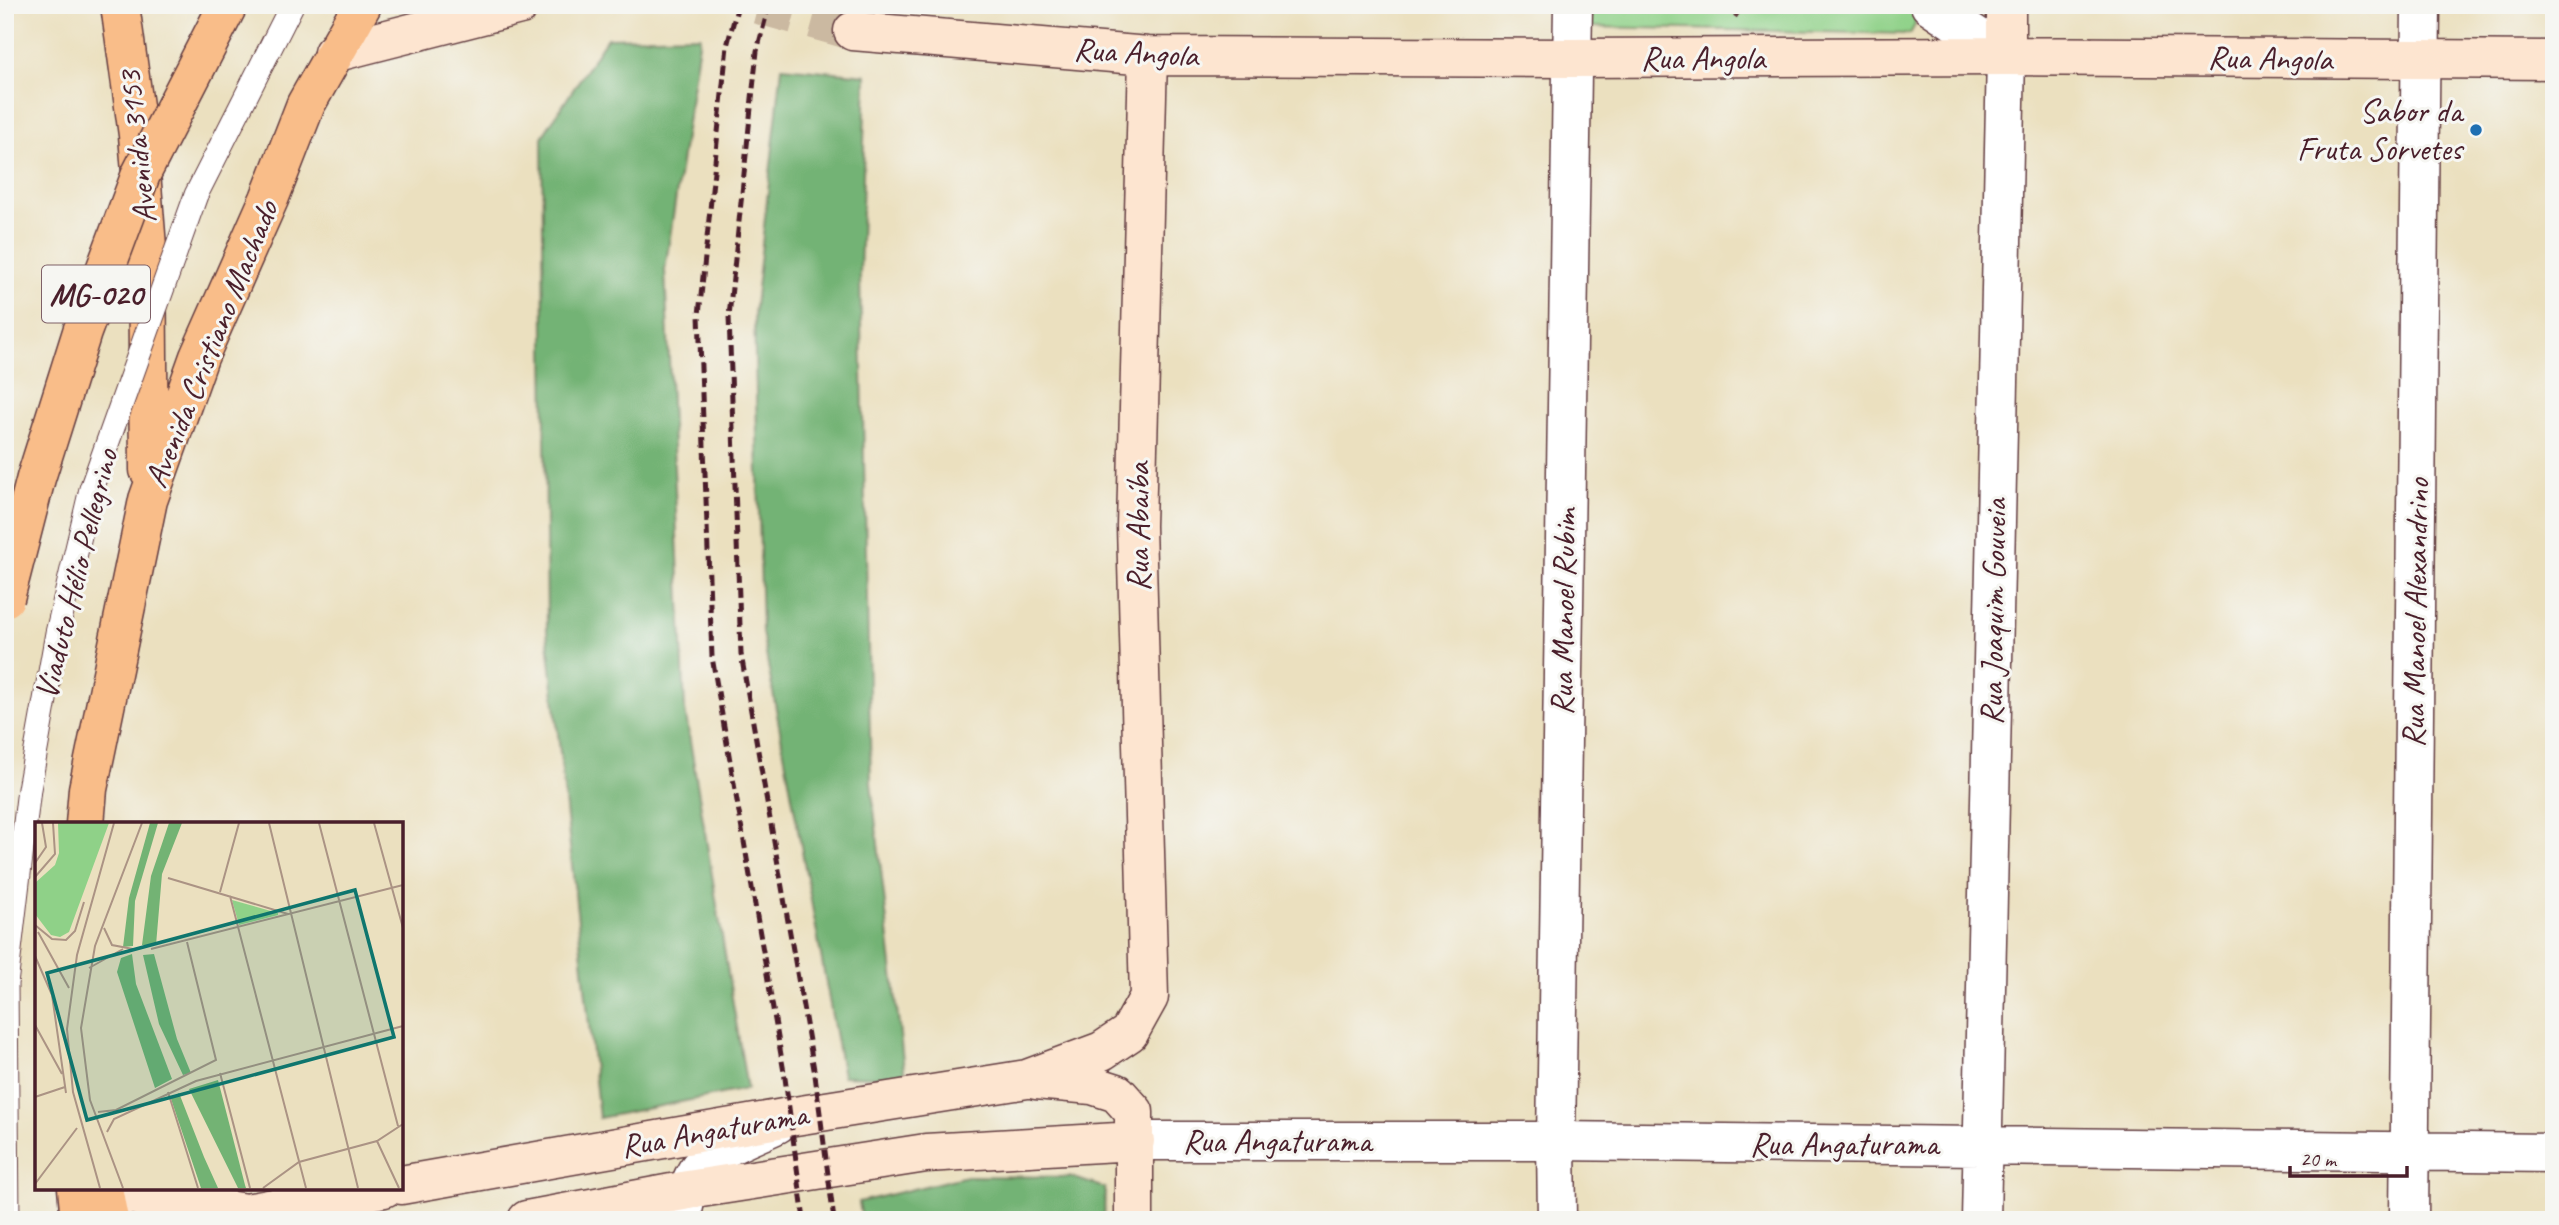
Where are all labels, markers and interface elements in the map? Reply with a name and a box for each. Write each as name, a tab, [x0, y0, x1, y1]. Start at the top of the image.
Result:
street label: Rua Angola	[1073, 28, 1202, 76]
street label: Rua Angola	[2207, 36, 2335, 80]
street label: Rua Angola	[1641, 37, 1768, 79]
street label: Avenida 3153	[108, 67, 166, 225]
place label: Sabor da Fruta Sorvetes	[2297, 90, 2465, 170]
marker: Sabor da Fruta Sorvetes	[2468, 122, 2484, 138]
street label: Avenida Cristiano Machado	[134, 192, 289, 493]
road number: MG-020	[42, 266, 150, 322]
street label: Viaduto Hélio Pellegrino	[25, 443, 128, 703]
street label: Rua Abaíba	[1117, 460, 1159, 592]
street label: Rua Manoel Alexandrino	[2392, 477, 2438, 748]
street label: Rua Joaquim Gouveia	[1970, 497, 2016, 726]
street label: Rua Manoel Rubim	[1540, 506, 1586, 716]
inset map	[35, 822, 402, 1190]
street label: Rua Angaturama	[618, 1093, 813, 1167]
street label: Rua Angaturama	[1183, 1120, 1374, 1162]
street label: Rua Angaturama	[1750, 1123, 1941, 1165]
scale bar	[2290, 1134, 2407, 1178]
text: 20 m	[2300, 1146, 2338, 1172]

